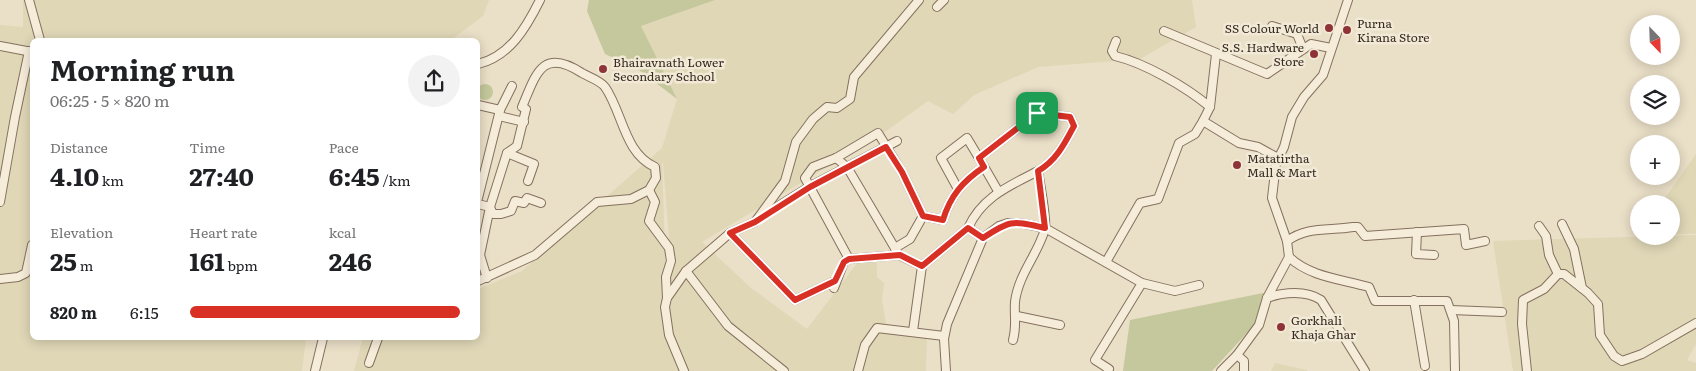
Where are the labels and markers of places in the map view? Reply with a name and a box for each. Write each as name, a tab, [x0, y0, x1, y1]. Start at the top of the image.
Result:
place label: Purna Kirana Store	[1357, 14, 1429, 46]
place label: SS Colour World	[1225, 19, 1320, 37]
marker: SS Colour World	[1323, 22, 1335, 34]
marker: Purna Kirana Store	[1341, 24, 1353, 36]
place label: S.S. Hardware Store	[1222, 38, 1304, 70]
marker: S.S. Hardware Store	[1308, 48, 1320, 60]
place label: Bhairavnath Lower Secondary School	[613, 53, 724, 85]
marker: Bhairavnath Lower Secondary School	[597, 63, 609, 75]
pin	[1016, 92, 1058, 134]
place label: Matatirtha Mall & Mart	[1247, 149, 1317, 181]
marker: Matatirtha Mall & Mart	[1231, 159, 1243, 171]
place label: Gorkhali Khaja Ghar	[1291, 311, 1356, 343]
marker: Gorkhali Khaja Ghar	[1275, 321, 1287, 333]

